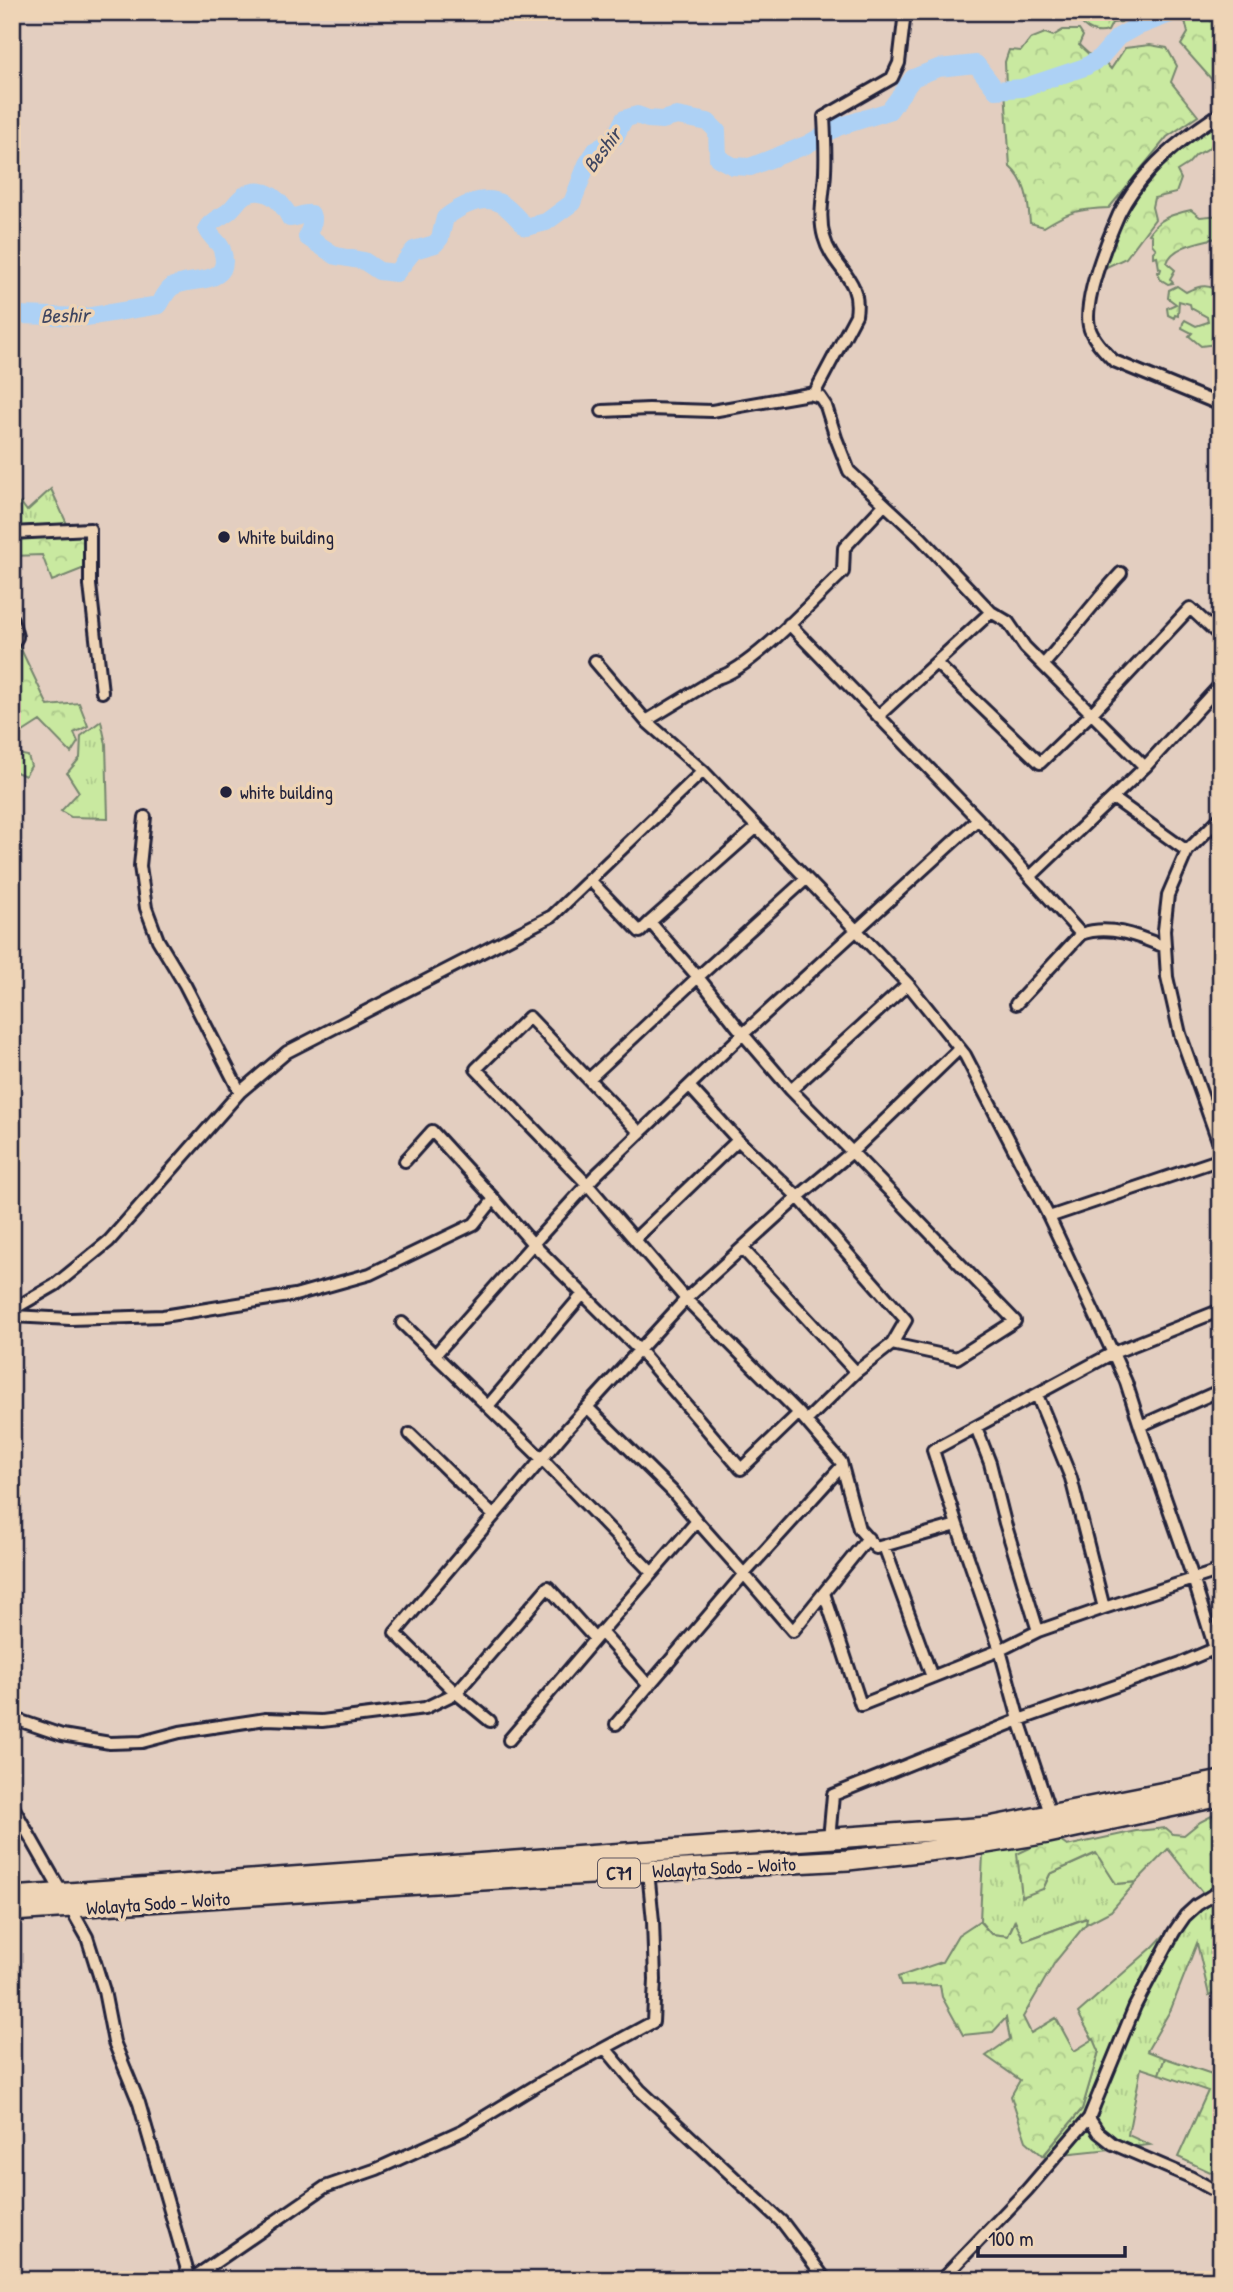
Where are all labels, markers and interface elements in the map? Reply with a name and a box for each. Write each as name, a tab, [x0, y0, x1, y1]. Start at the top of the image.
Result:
water label: Beshir	[576, 120, 630, 178]
water label: Beshir	[40, 300, 93, 330]
place label: White building	[238, 524, 334, 550]
marker: White building	[216, 529, 232, 545]
place label: white building	[240, 779, 333, 805]
marker: white building	[218, 784, 234, 800]
street label: Wolayta Sodo - Woito	[651, 1850, 797, 1884]
road number: C71	[598, 1858, 640, 1887]
street label: Wolayta Sodo - Woito	[85, 1885, 231, 1921]
scale bar	[978, 2215, 1124, 2259]
text: 100 m	[988, 2224, 1034, 2253]

